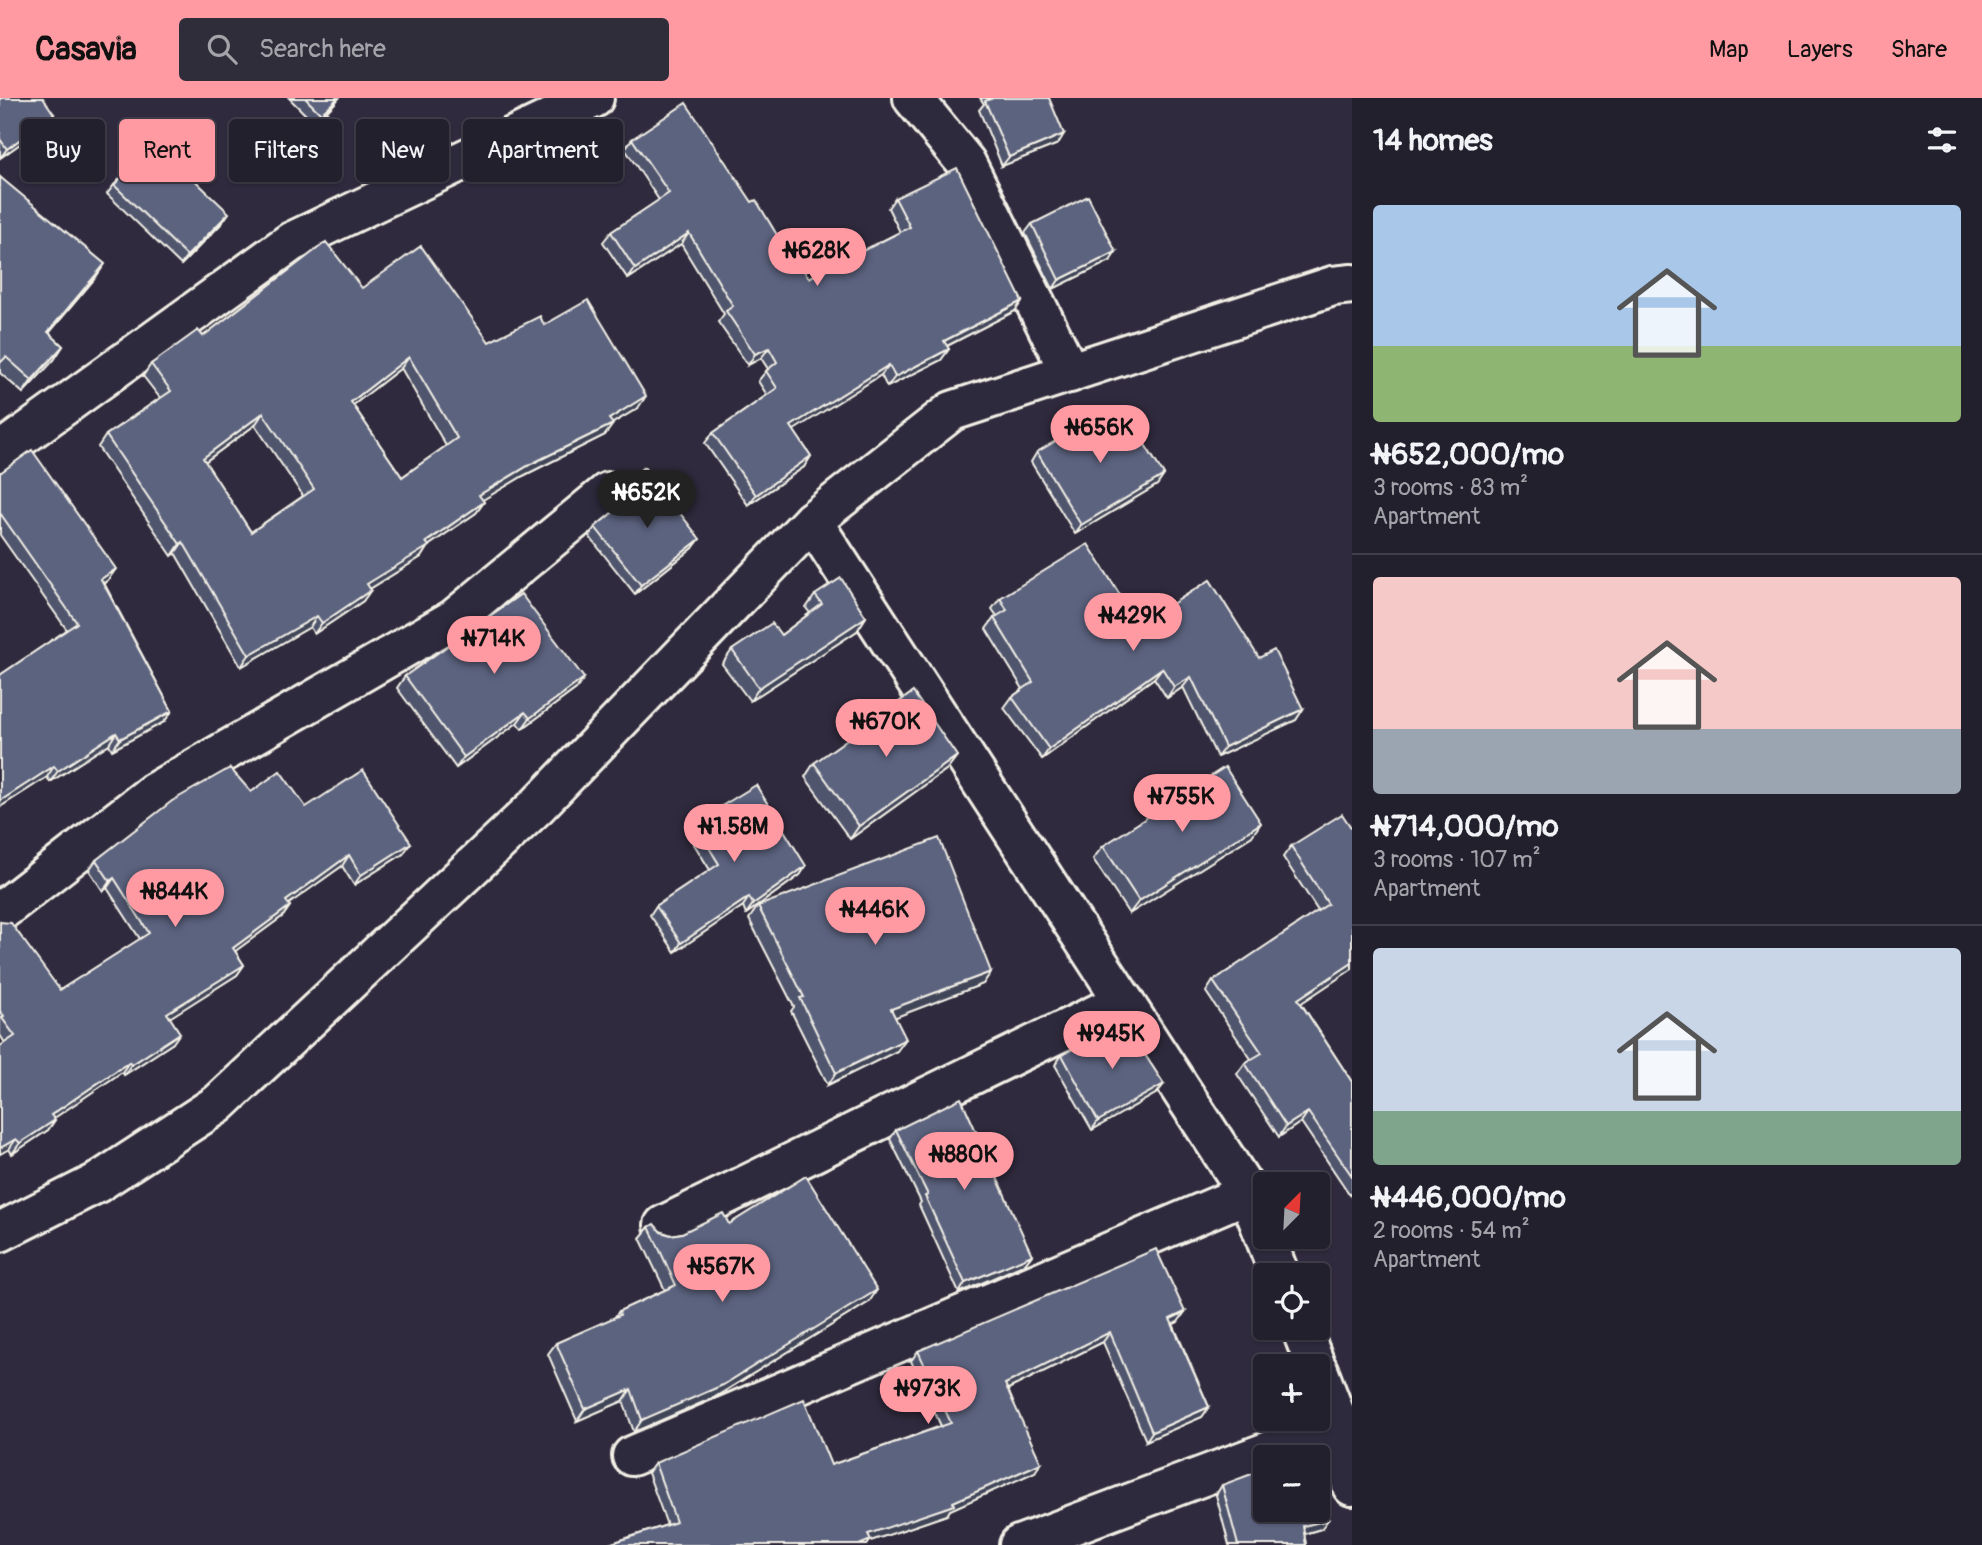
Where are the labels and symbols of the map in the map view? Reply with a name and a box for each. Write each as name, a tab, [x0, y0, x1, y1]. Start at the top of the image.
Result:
pin: ₦628K	[768, 228, 866, 288]
pin: ₦656K	[1051, 406, 1149, 465]
pin: ₦652K	[598, 470, 696, 530]
pin: ₦429K	[1084, 594, 1182, 653]
pin: ₦714K	[445, 616, 543, 676]
pin: ₦670K	[837, 700, 935, 759]
pin: ₦755K	[1133, 774, 1231, 834]
pin: ₦1.58M	[677, 804, 791, 864]
pin: ₦844K	[126, 870, 224, 929]
pin: ₦446K	[826, 888, 924, 947]
pin: ₦945K	[1063, 1012, 1161, 1071]
pin: ₦880K	[915, 1132, 1013, 1192]
north arrow	[1253, 1172, 1330, 1250]
pin: ₦567K	[673, 1244, 771, 1304]
pin: ₦973K	[879, 1366, 977, 1426]

